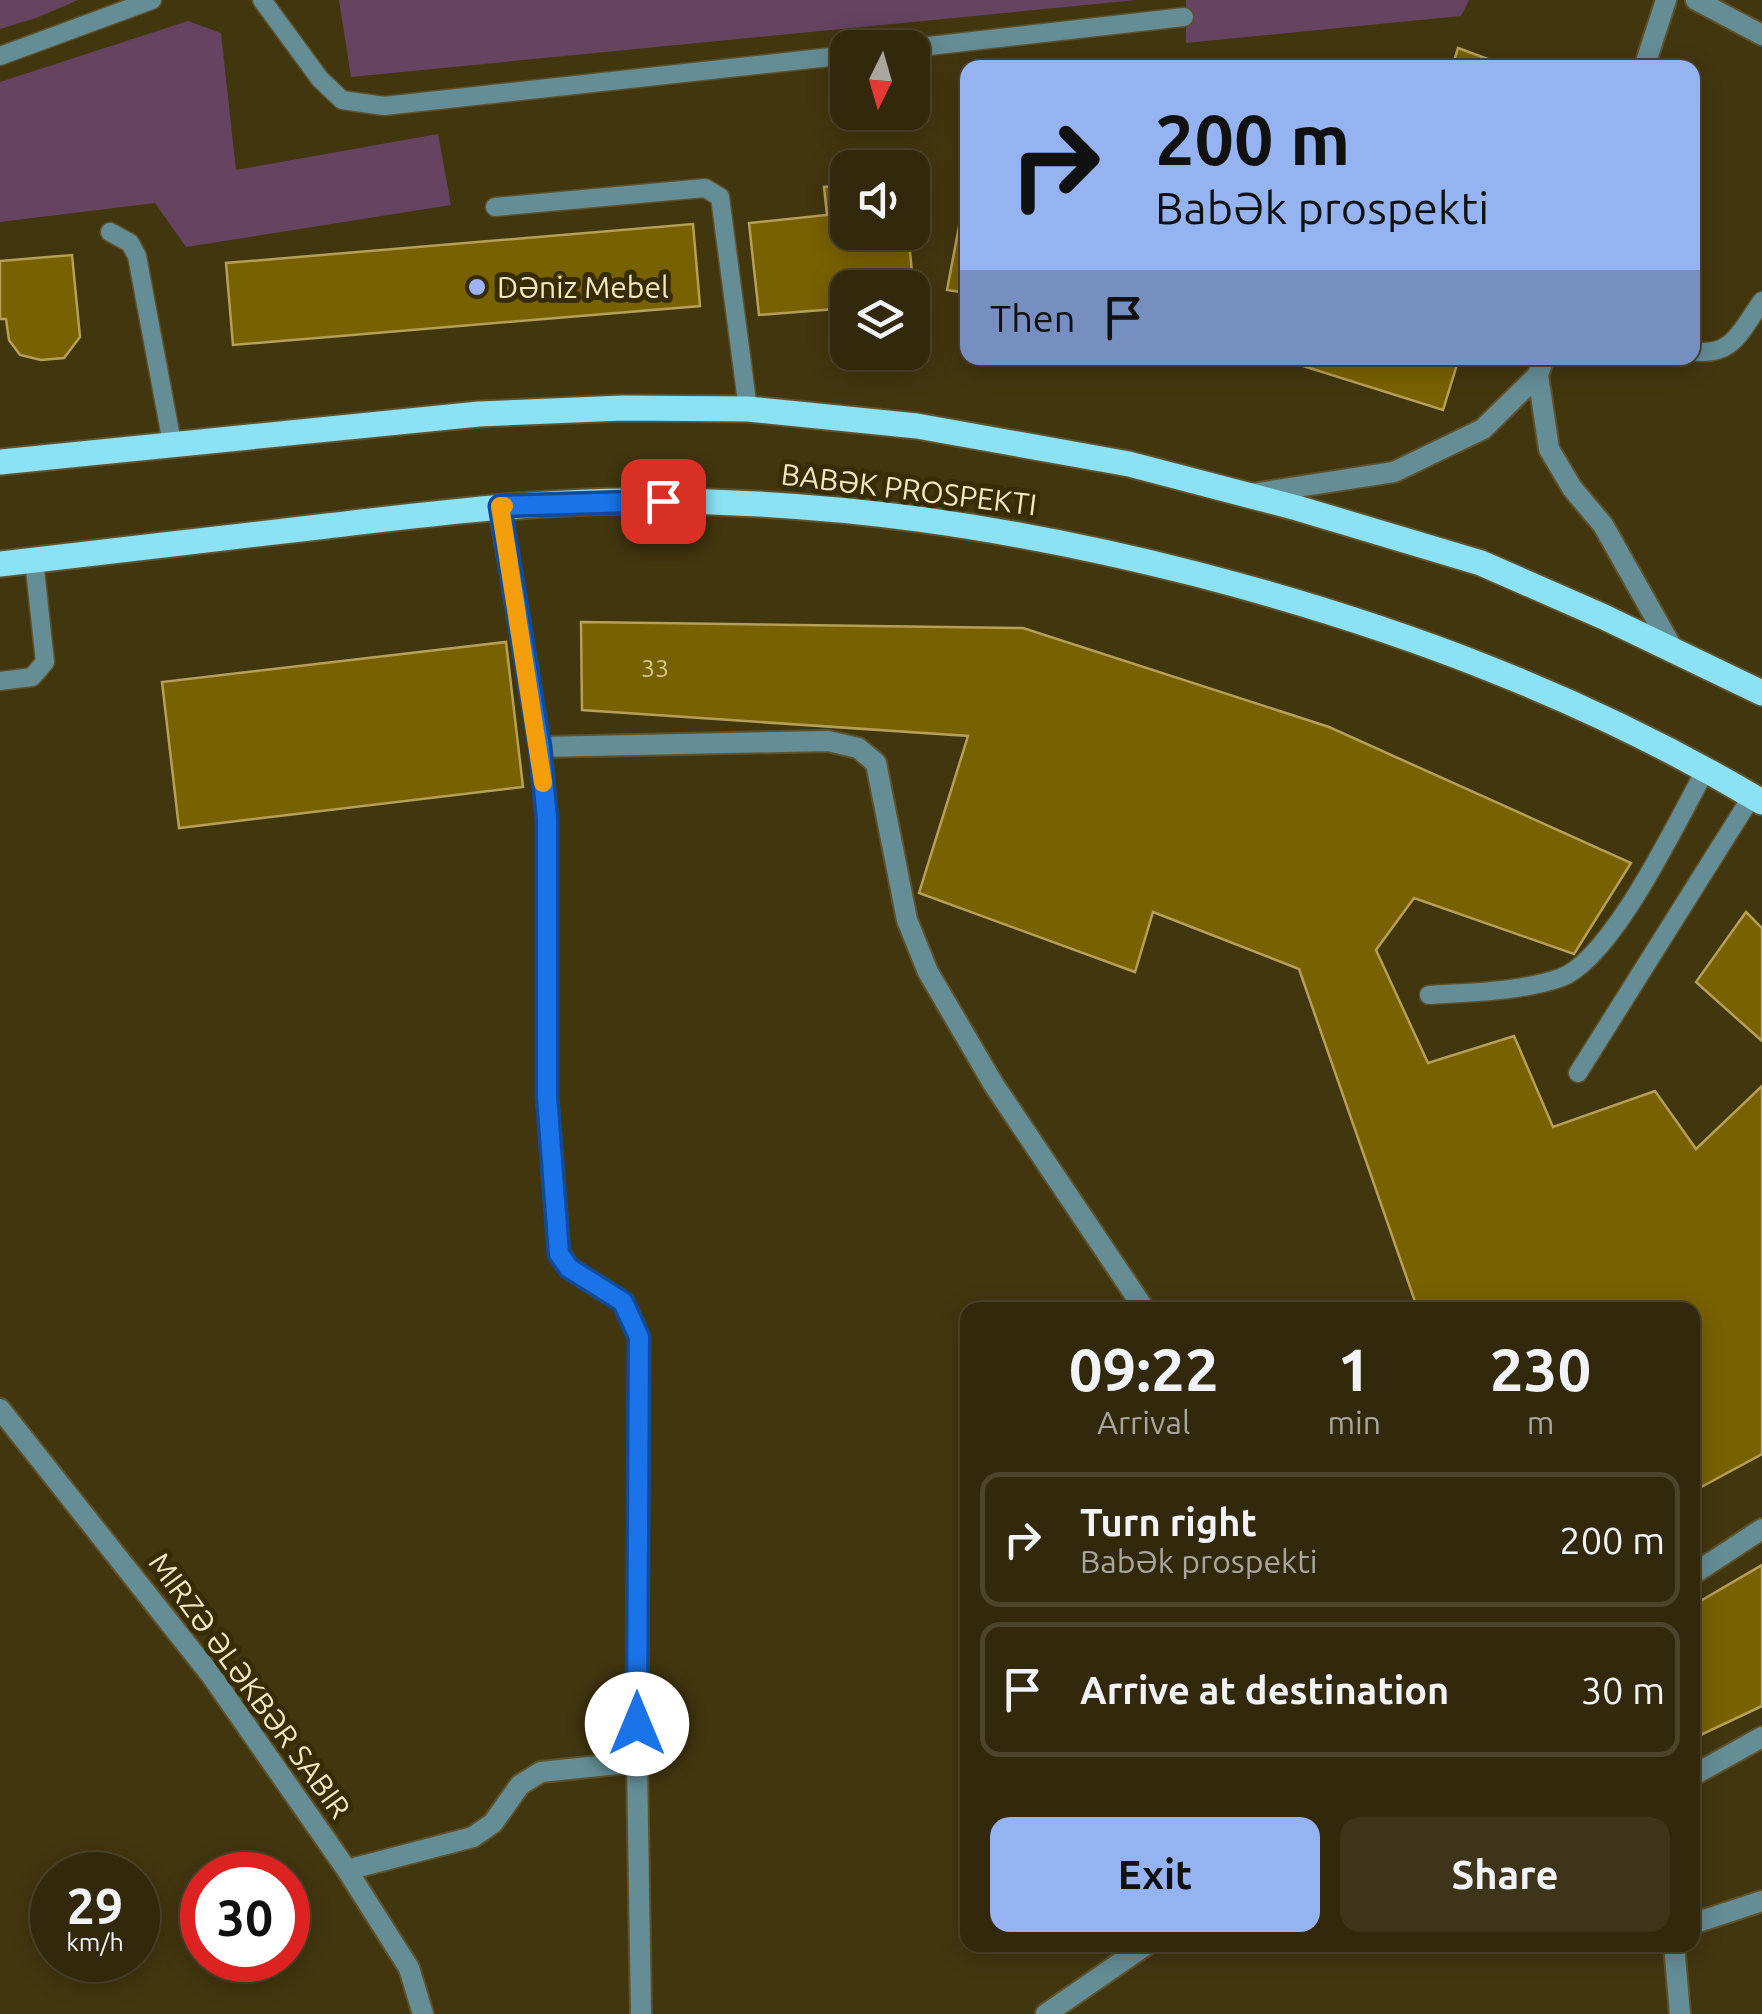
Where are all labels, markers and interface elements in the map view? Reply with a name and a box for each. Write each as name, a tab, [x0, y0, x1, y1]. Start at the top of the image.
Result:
north arrow	[830, 30, 930, 130]
map controls	[830, 30, 930, 370]
icon: right	[990, 100, 1120, 230]
text: 200 m	[1155, 100, 1350, 178]
button: sound	[830, 150, 930, 250]
text: Babək prospekti	[1155, 182, 1489, 233]
place label: Dəniz Mebel	[497, 270, 669, 304]
button: layers	[830, 270, 930, 370]
marker: Dəniz Mebel	[466, 276, 488, 298]
icon: arrive	[1096, 290, 1151, 345]
text: Then	[990, 297, 1076, 339]
street label: BABƏK PROSPEKTI	[779, 456, 1039, 522]
pin	[621, 459, 706, 544]
icon: arrive	[636, 474, 691, 529]
house number: 33	[641, 654, 669, 682]
text: 09:22	[1069, 1335, 1219, 1402]
text: 1	[1337, 1335, 1371, 1402]
text: 230	[1490, 1335, 1591, 1402]
text: Arrival	[1097, 1404, 1190, 1440]
text: min	[1327, 1404, 1381, 1440]
text: m	[1527, 1404, 1554, 1440]
text: Turn right	[1080, 1501, 1257, 1543]
icon: right	[995, 1512, 1050, 1567]
text: 200 m	[1559, 1519, 1665, 1561]
text: Babək prospekti	[1080, 1543, 1318, 1579]
street label: MIRZƏ ƏLƏKBƏR SABIR	[142, 1546, 358, 1824]
icon: arrive	[995, 1662, 1050, 1717]
text: Arrive at destination	[1080, 1669, 1449, 1711]
text: 30 m	[1581, 1669, 1665, 1711]
position arrow	[585, 1672, 689, 1776]
button: Exit	[990, 1817, 1320, 1932]
button: Share	[1340, 1817, 1670, 1932]
speed limit sign: 30	[180, 1852, 310, 1982]
text: 29	[67, 1877, 123, 1933]
text: km/h	[66, 1928, 124, 1956]

